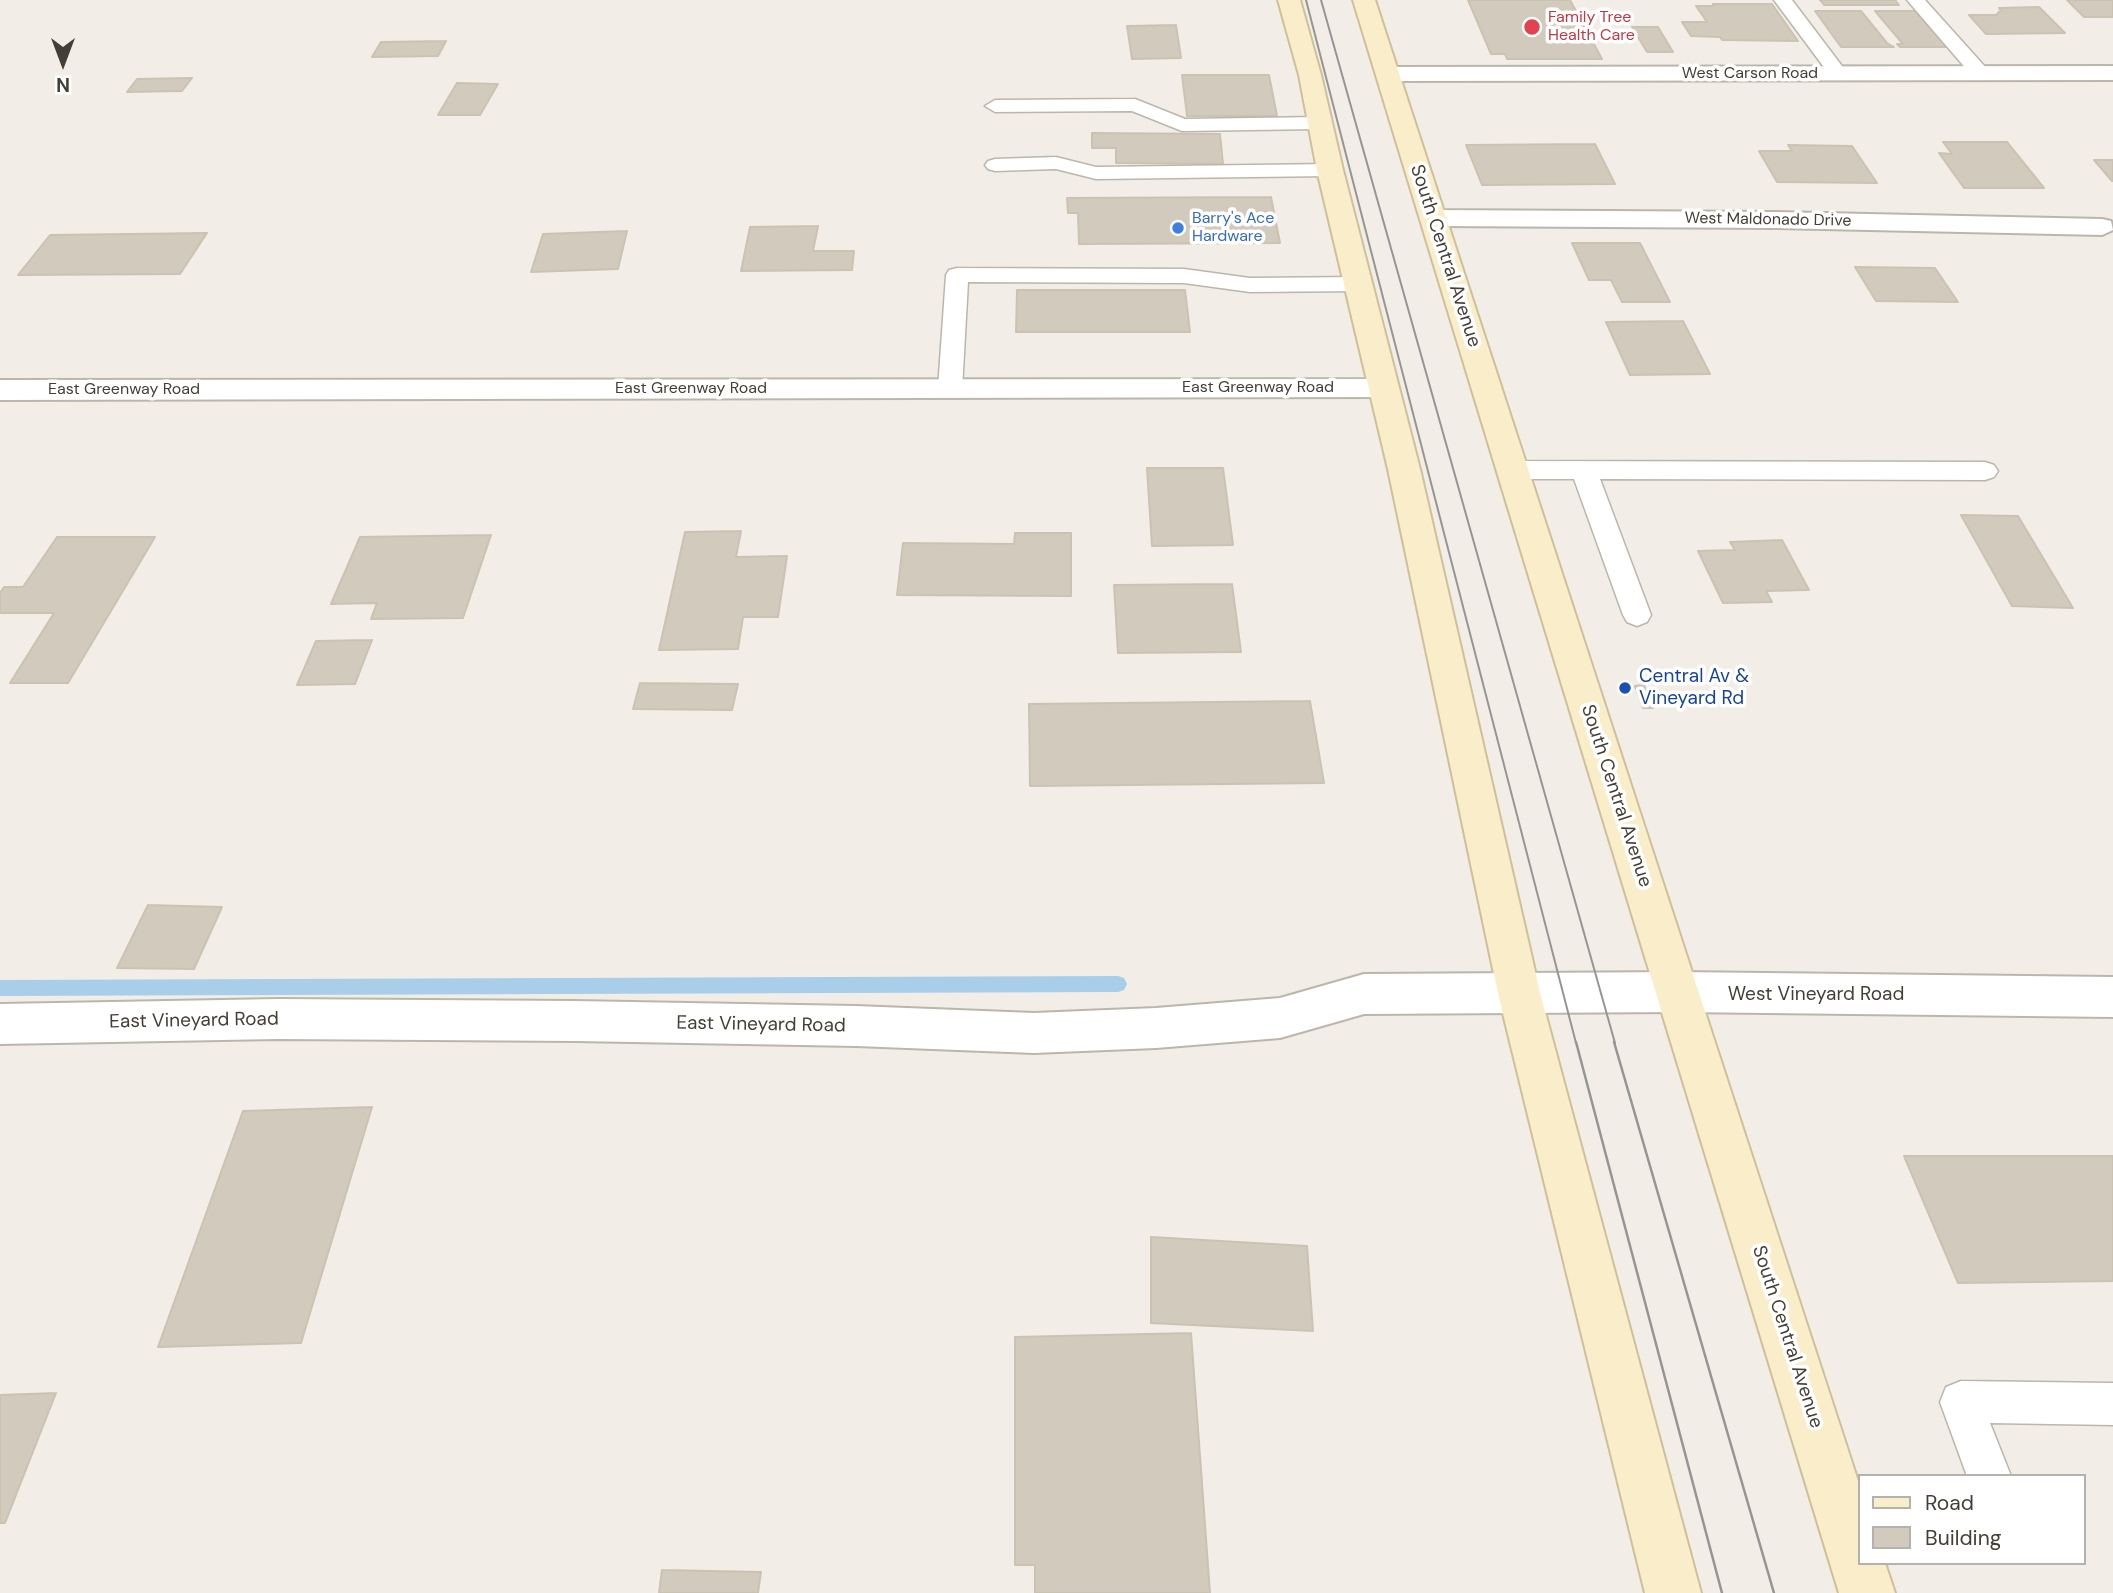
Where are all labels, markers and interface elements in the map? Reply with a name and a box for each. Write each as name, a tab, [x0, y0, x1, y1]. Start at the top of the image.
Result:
place label: Family Tree Health Care	[1548, 8, 1635, 46]
marker: Family Tree Health Care	[1522, 17, 1542, 37]
north arrow	[28, 28, 98, 98]
street label: West Carson Road	[1682, 64, 1818, 84]
text: N	[56, 72, 70, 97]
street label: South Central Avenue	[1405, 162, 1485, 350]
place label: Barry's Ace Hardware	[1192, 209, 1274, 247]
street label: West Maldonado Drive	[1684, 209, 1852, 231]
marker: Barry's Ace Hardware	[1170, 220, 1186, 236]
street label: East Greenway Road	[1182, 378, 1334, 398]
street label: East Greenway Road	[615, 379, 767, 399]
street label: East Greenway Road	[48, 380, 200, 400]
place label: Central Av & Vineyard Rd	[1639, 666, 1749, 710]
marker: Central Av & Vineyard Rd	[1617, 680, 1633, 696]
street label: South Central Avenue	[1576, 702, 1656, 890]
street label: West Vineyard Road	[1728, 984, 1904, 1006]
street label: East Vineyard Road	[109, 1008, 279, 1034]
street label: East Vineyard Road	[676, 1012, 846, 1038]
street label: South Central Avenue	[1747, 1243, 1827, 1431]
legend	[1857, 1474, 2085, 1565]
text: Road	[1925, 1489, 1974, 1517]
text: Building	[1925, 1524, 2001, 1552]

